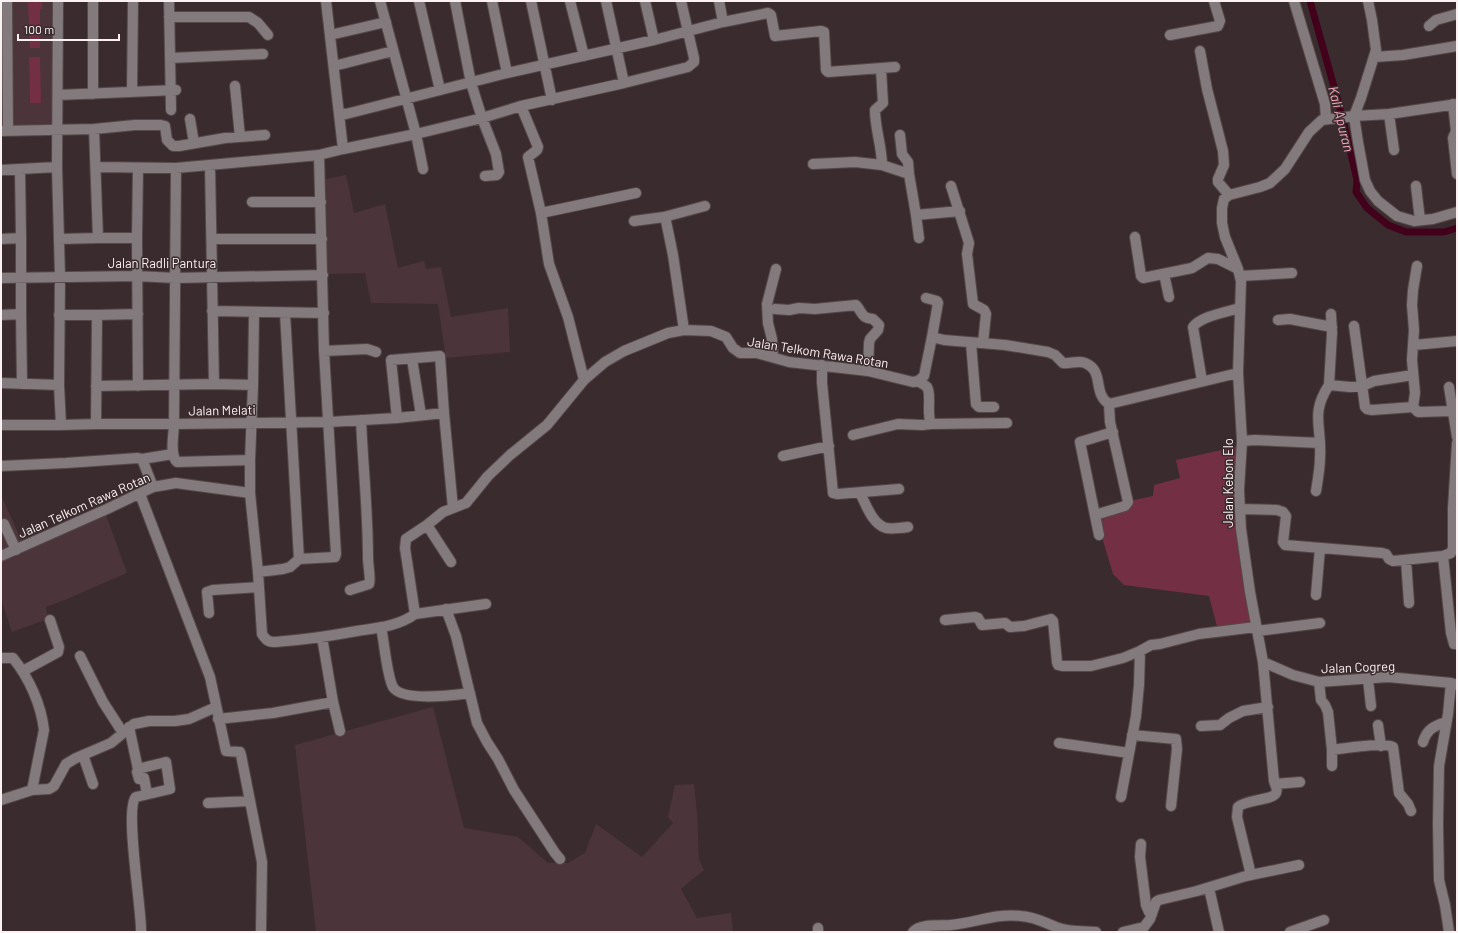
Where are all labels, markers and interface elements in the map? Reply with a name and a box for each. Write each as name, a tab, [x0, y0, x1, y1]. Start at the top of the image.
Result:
scale bar	[18, 16, 119, 42]
text: 100 m	[24, 22, 54, 36]
water label: Kali Apuran	[1325, 84, 1358, 154]
street label: Jalan Radli Pantura	[108, 255, 216, 271]
street label: Jalan Telkom Rawa Rotan	[746, 333, 890, 371]
street label: Jalan Melati	[188, 401, 256, 419]
street label: Jalan Kebon Elo	[1220, 438, 1236, 528]
street label: Jalan Telkom Rawa Rotan	[16, 469, 152, 541]
street label: Jalan Cogreg	[1321, 658, 1395, 676]

